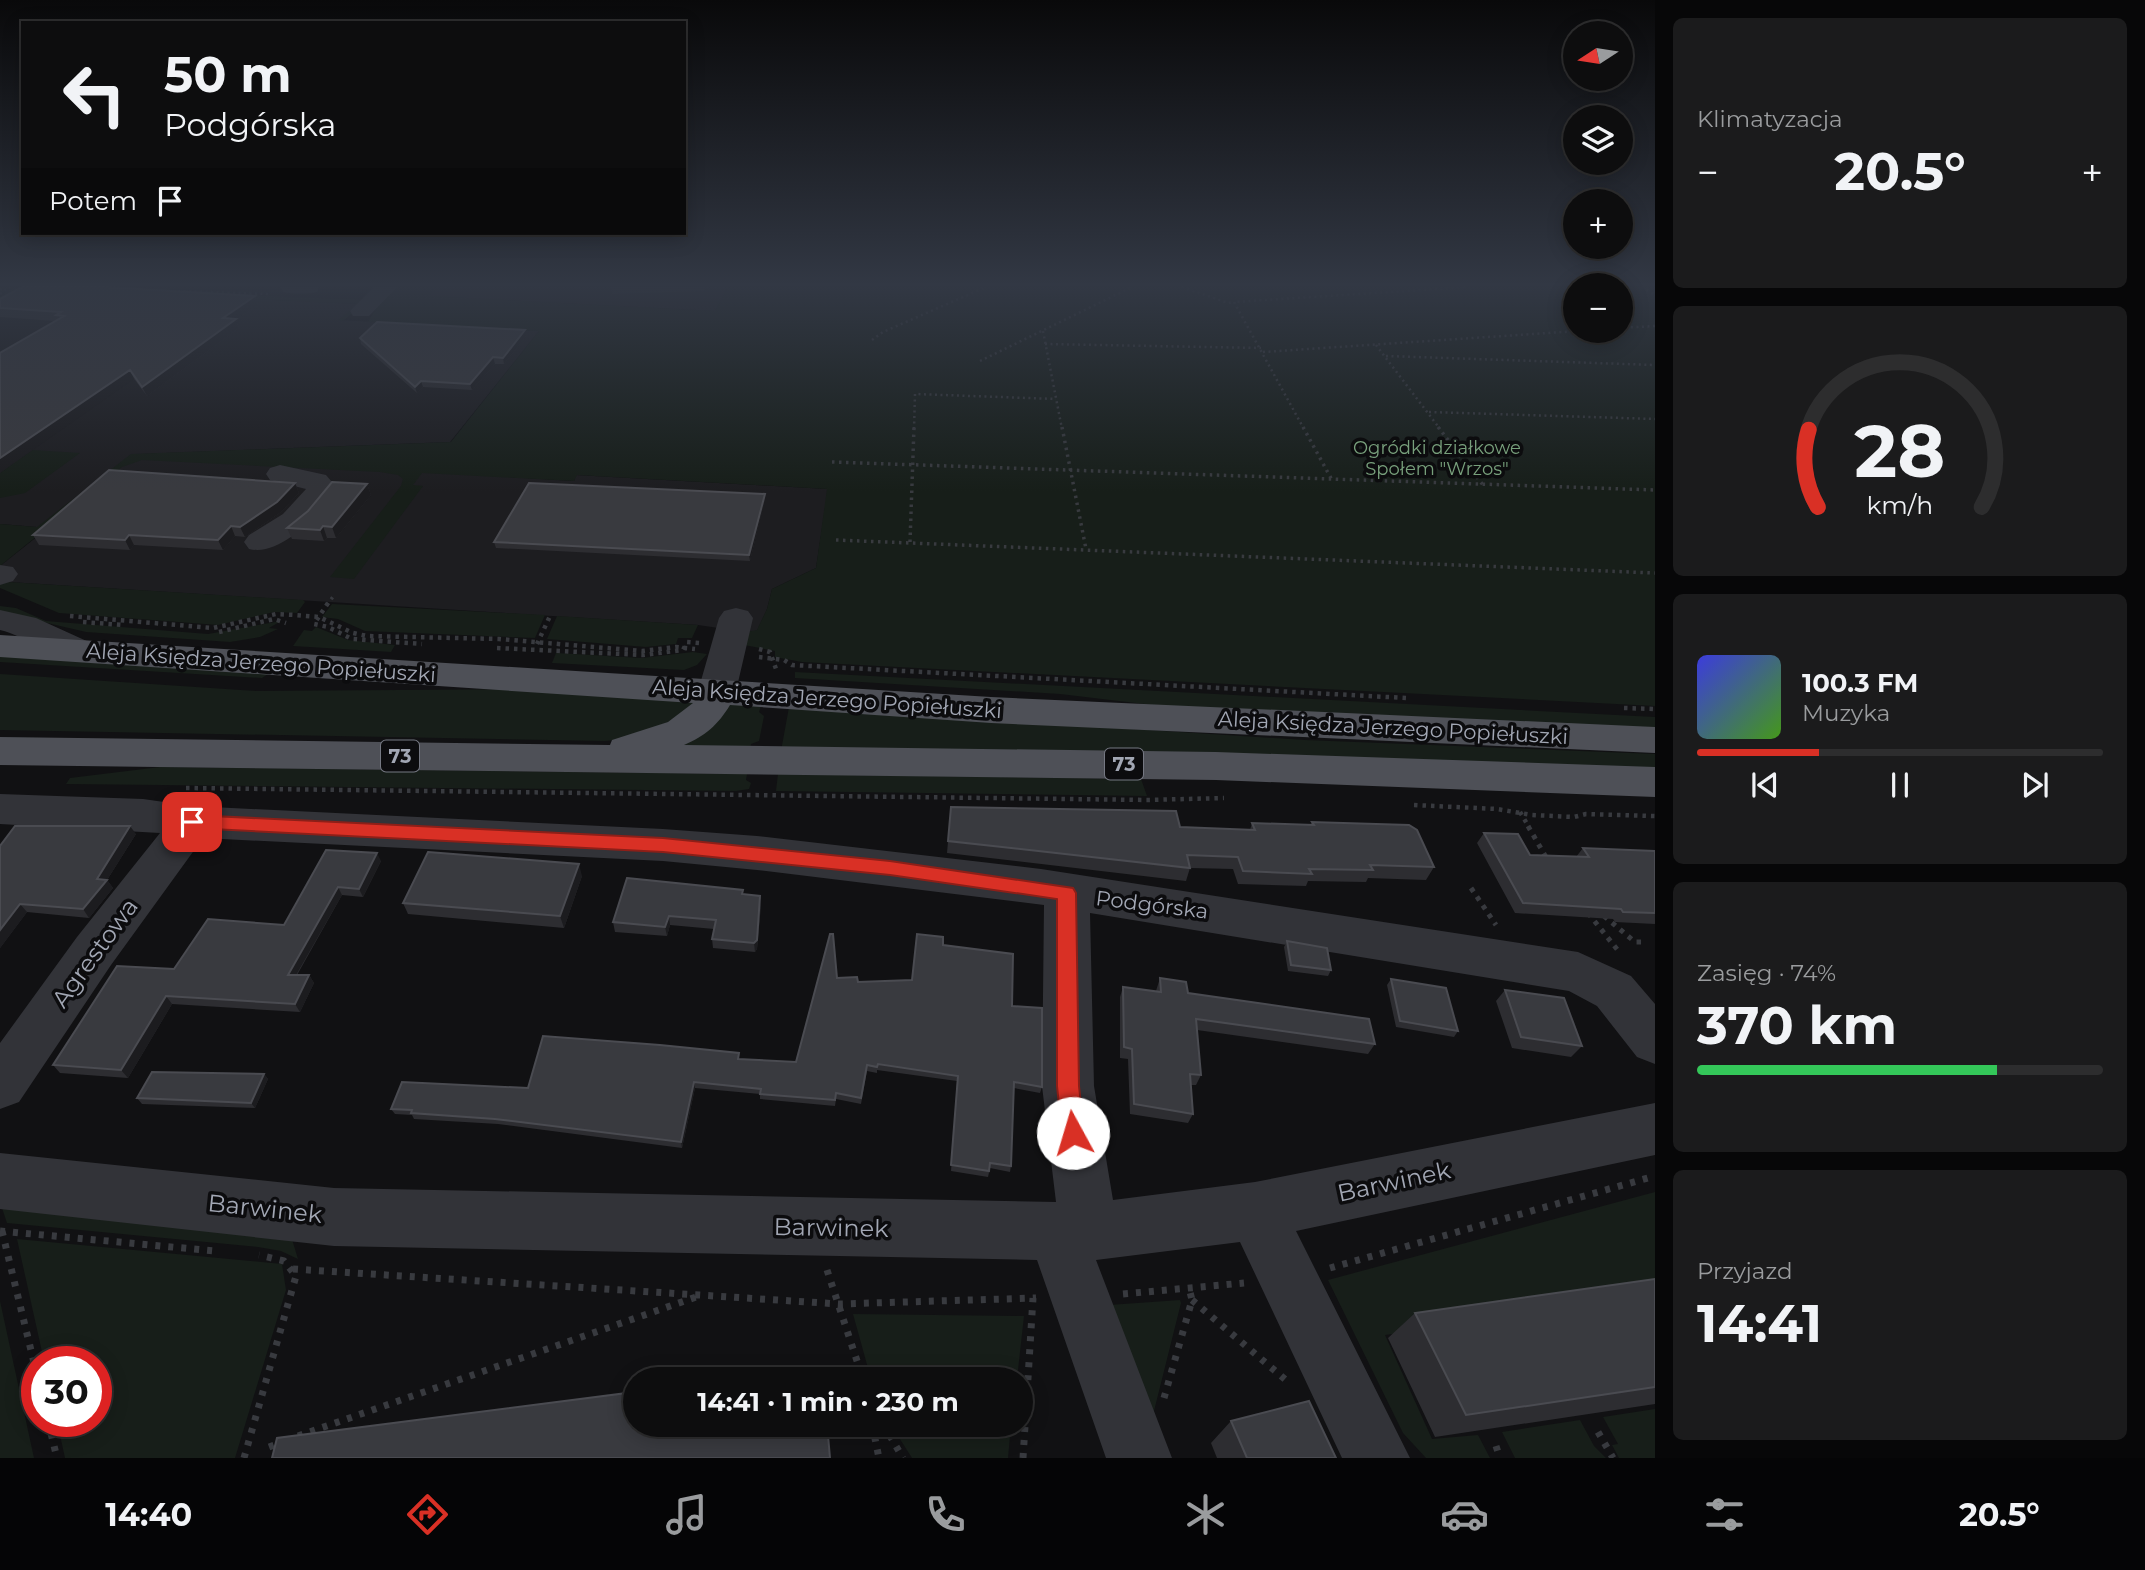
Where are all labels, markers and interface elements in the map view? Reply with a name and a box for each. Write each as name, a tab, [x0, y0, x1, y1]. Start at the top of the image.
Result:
north arrow	[1563, 21, 1633, 91]
map controls	[1563, 21, 1633, 343]
text: 50 m	[164, 45, 292, 104]
icon: left	[49, 49, 140, 140]
text: Podgórska	[164, 105, 336, 144]
button: layers	[1563, 105, 1633, 175]
text: Klimatyzacja	[1697, 105, 1843, 133]
text: 20.5°	[1834, 140, 1966, 203]
text: −	[1697, 149, 1719, 196]
text: +	[2081, 149, 2103, 196]
icon: arrive	[151, 182, 189, 220]
text: Potem	[49, 185, 137, 217]
button: +	[1563, 189, 1633, 259]
button: −	[1563, 273, 1633, 343]
text: 28	[1855, 407, 1946, 495]
park label: Ogródki działkowe Społem "Wrzos"	[1353, 437, 1521, 480]
text: km/h	[1867, 490, 1933, 520]
street label: Aleja Księdza Jerzego Popiełuszki	[85, 638, 437, 687]
text: 100.3 FM	[1802, 667, 1918, 699]
street label: Aleja Księdza Jerzego Popiełuszki	[651, 674, 1003, 723]
text: Muzyka	[1802, 699, 1890, 727]
street label: Aleja Księdza Jerzego Popiełuszki	[1217, 706, 1569, 749]
road number: 73	[381, 740, 419, 772]
road number: 73	[1105, 748, 1143, 779]
icon: previous	[1746, 766, 1784, 804]
icon: pause	[1881, 766, 1919, 804]
icon: next	[2016, 766, 2054, 804]
pin	[162, 792, 222, 852]
icon: arrive	[173, 803, 211, 841]
street label: Podgórska	[1094, 885, 1210, 924]
street label: Agrestowa	[45, 892, 144, 1013]
text: Zasięg · 74%	[1697, 959, 1836, 987]
text: 370 km	[1697, 994, 1897, 1057]
position arrow	[1036, 1096, 1110, 1170]
street label: Barwinek	[1335, 1155, 1454, 1208]
street label: Barwinek	[206, 1188, 324, 1229]
street label: Barwinek	[773, 1212, 889, 1243]
text: Przyjazd	[1697, 1257, 1793, 1285]
text: 14:41	[1697, 1292, 1822, 1355]
speed limit sign: 30	[21, 1346, 112, 1437]
text: 14:41 · 1 min · 230 m	[697, 1386, 959, 1418]
icon: directions	[403, 1490, 452, 1539]
icon: music	[662, 1490, 711, 1539]
icon: phone	[921, 1490, 970, 1539]
icon: climate	[1181, 1490, 1230, 1539]
icon: car	[1440, 1490, 1489, 1539]
icon: filters	[1700, 1490, 1749, 1539]
text: 14:40	[105, 1495, 192, 1534]
text: 20.5°	[1959, 1495, 2040, 1534]

